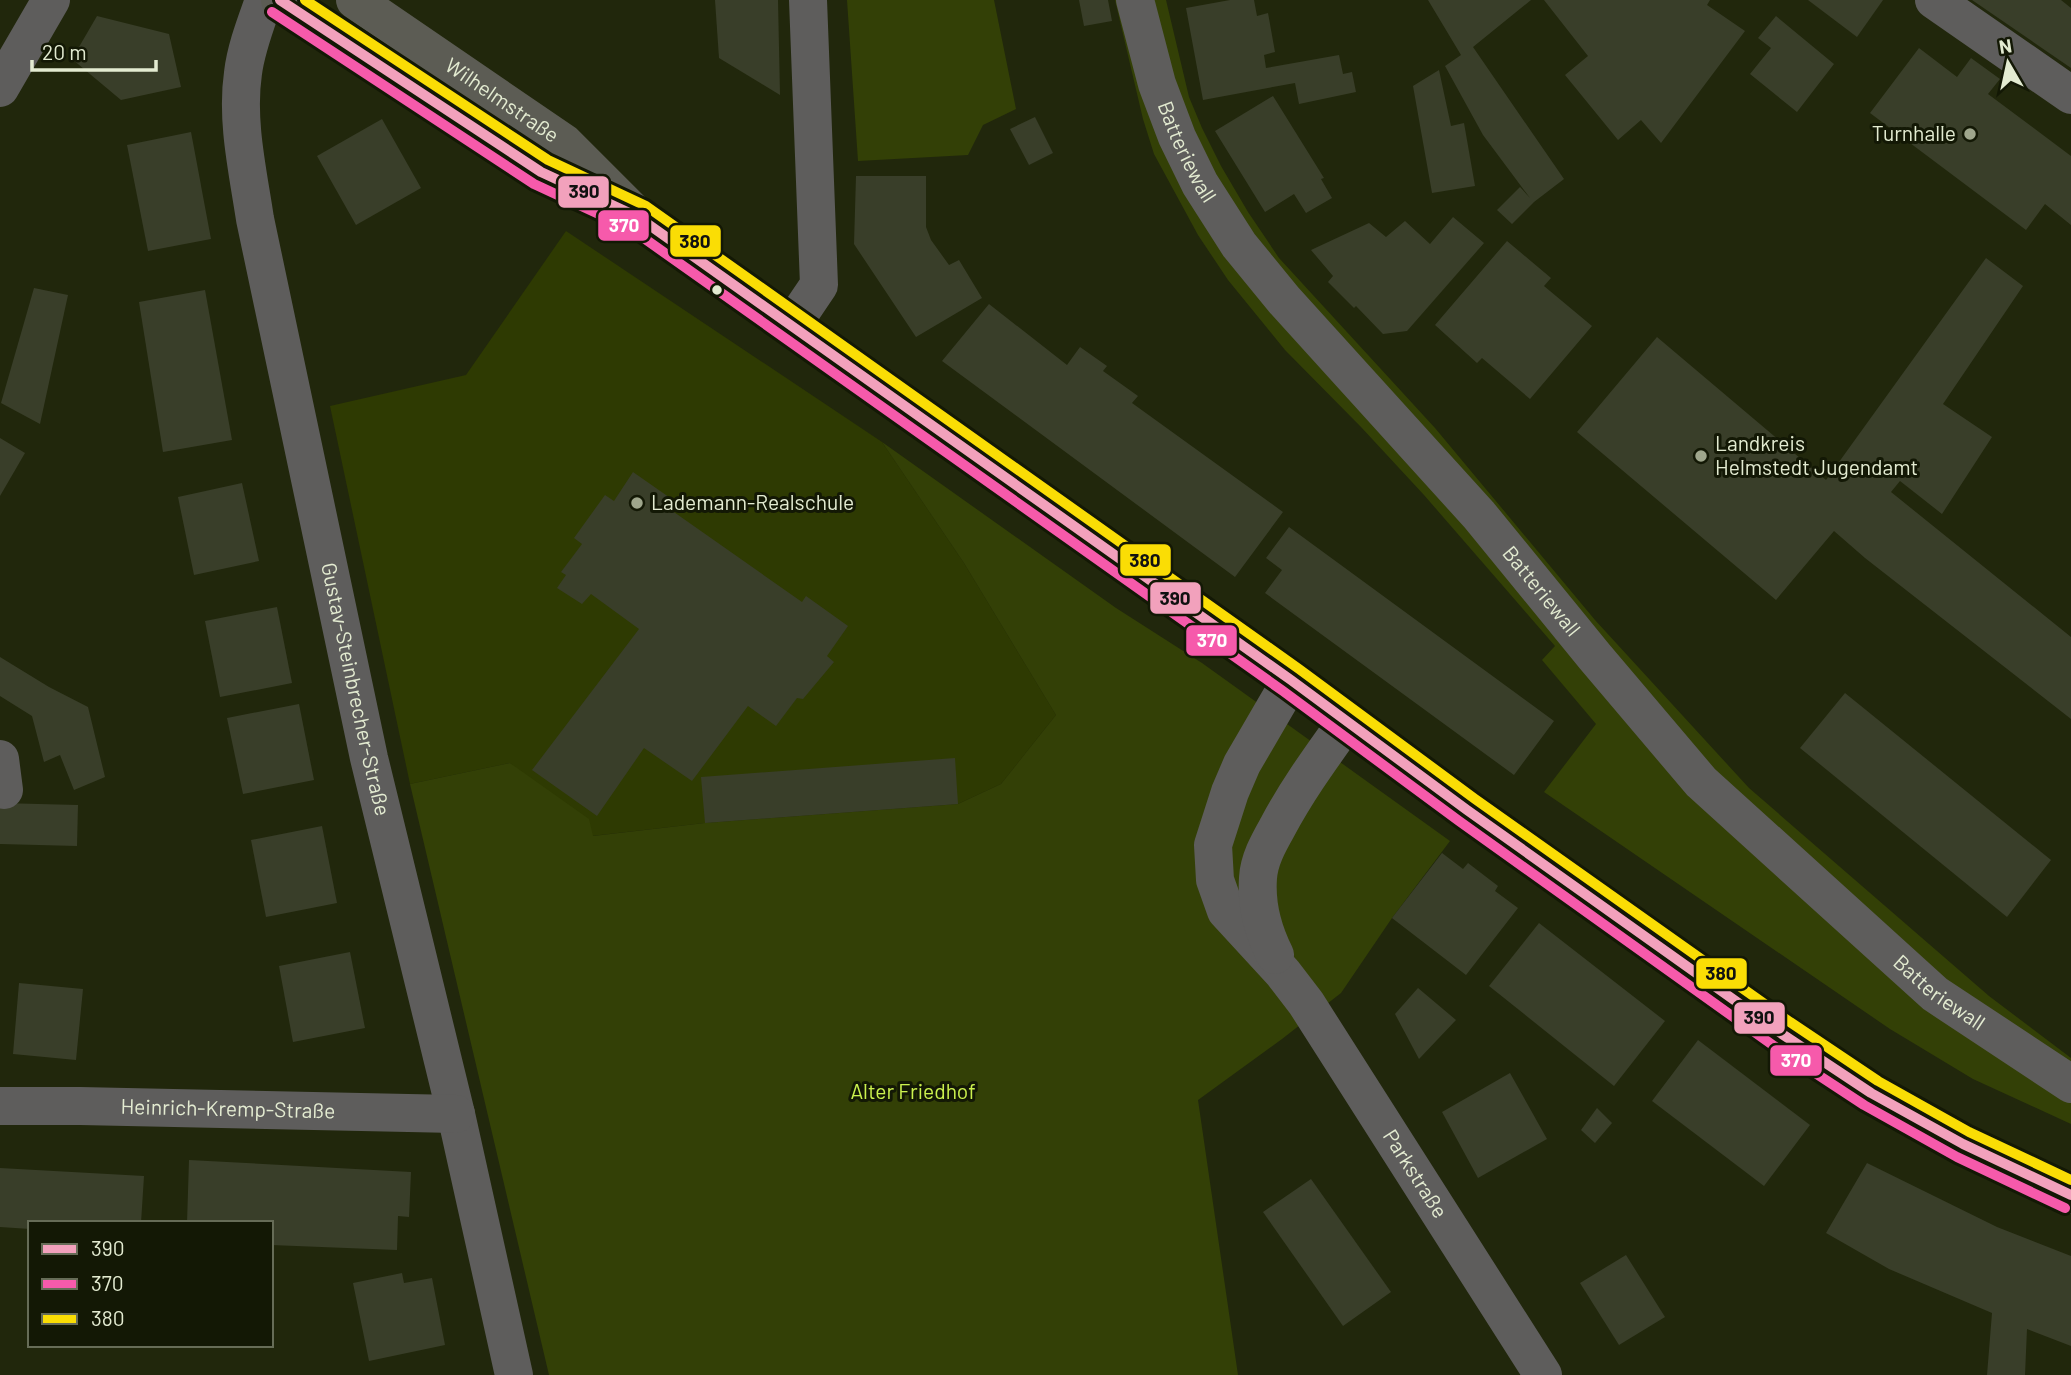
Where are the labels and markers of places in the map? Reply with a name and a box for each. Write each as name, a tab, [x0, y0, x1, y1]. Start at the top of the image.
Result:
place label: Turnhalle	[1872, 120, 1956, 145]
marker: Turnhalle	[1962, 126, 1978, 142]
unlabelled marker	[710, 283, 724, 297]
place label: Landkreis Helmstedt Jugendamt	[1715, 430, 1918, 479]
marker: Landkreis Helmstedt Jugendamt	[1693, 448, 1709, 464]
place label: Lademann-Realschule	[651, 489, 854, 514]
marker: Lademann-Realschule	[629, 495, 645, 511]

